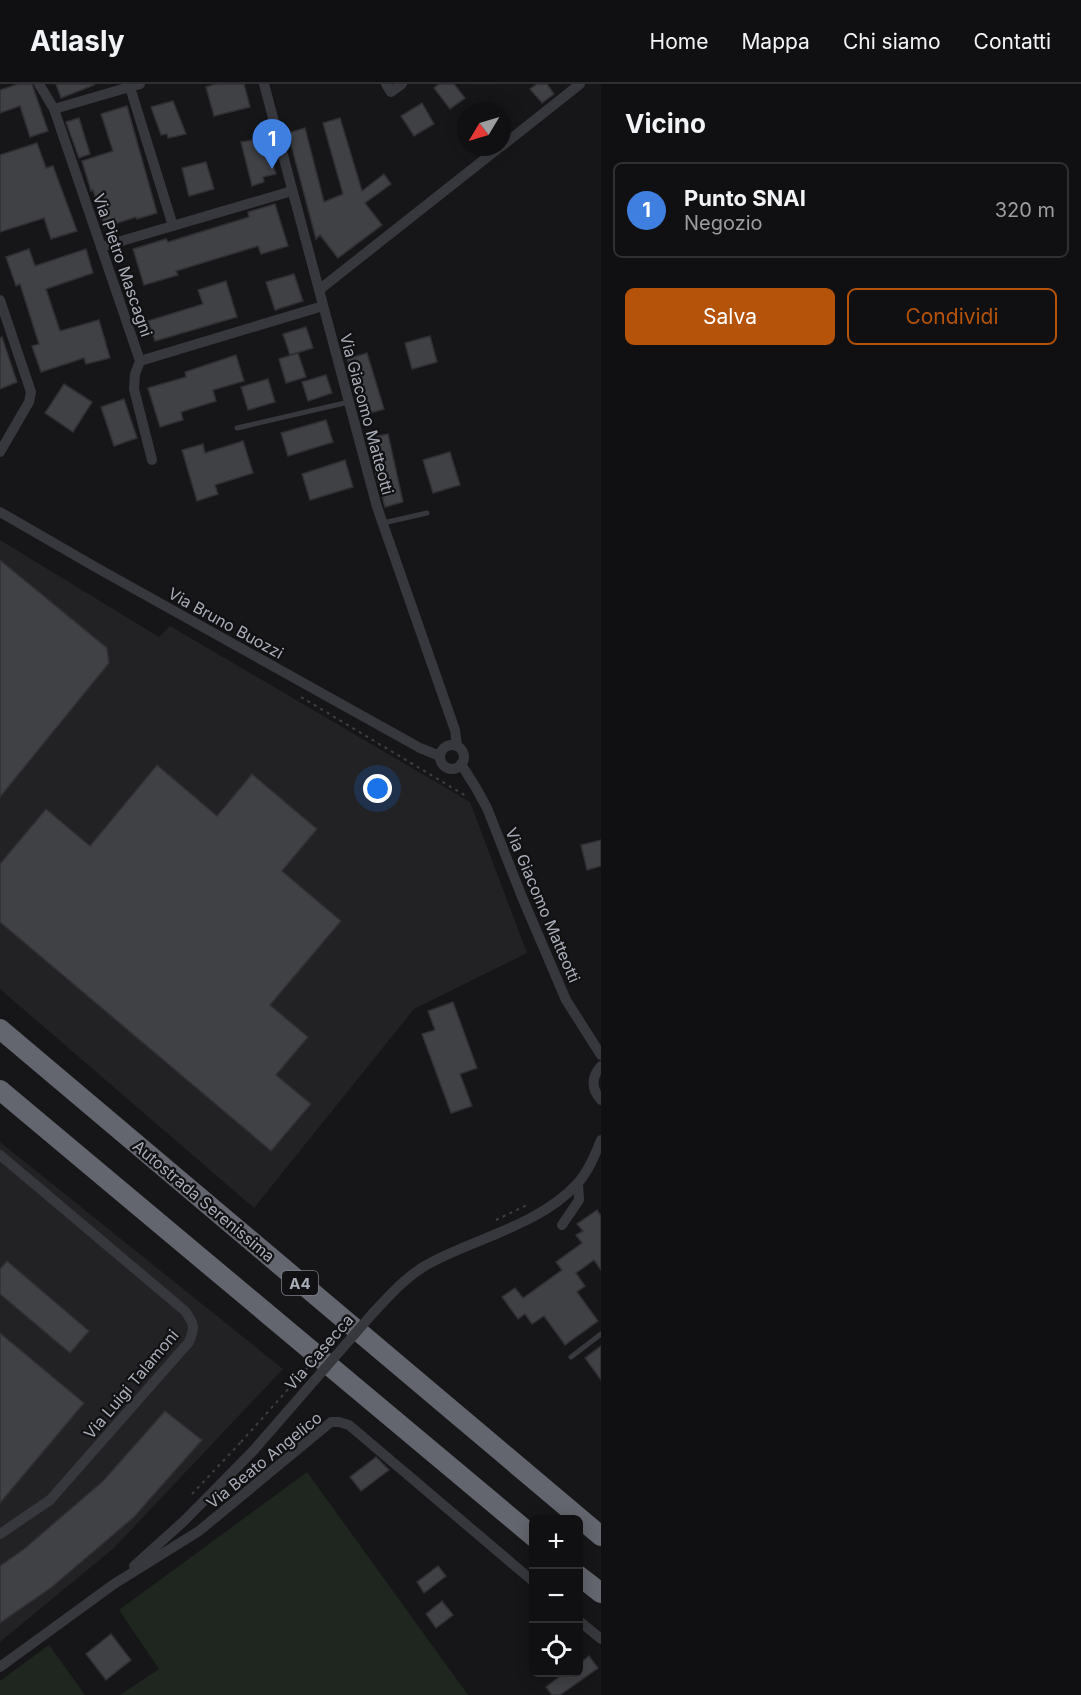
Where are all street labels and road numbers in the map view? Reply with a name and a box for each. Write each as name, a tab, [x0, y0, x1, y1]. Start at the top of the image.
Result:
street label: Via Pietro Mascagni	[89, 191, 157, 339]
street label: Via Giacomo Matteotti	[336, 331, 398, 497]
street label: Via Bruno Buozzi	[165, 583, 287, 663]
street label: Via Giacomo Matteotti	[501, 825, 585, 985]
street label: Autostrada Serenissima	[129, 1136, 279, 1266]
road number: A4	[282, 1271, 318, 1295]
street label: Via Casecca	[281, 1310, 357, 1394]
street label: Via Luigi Talamoni	[79, 1325, 183, 1443]
street label: Via Beato Angelico	[202, 1407, 326, 1513]

